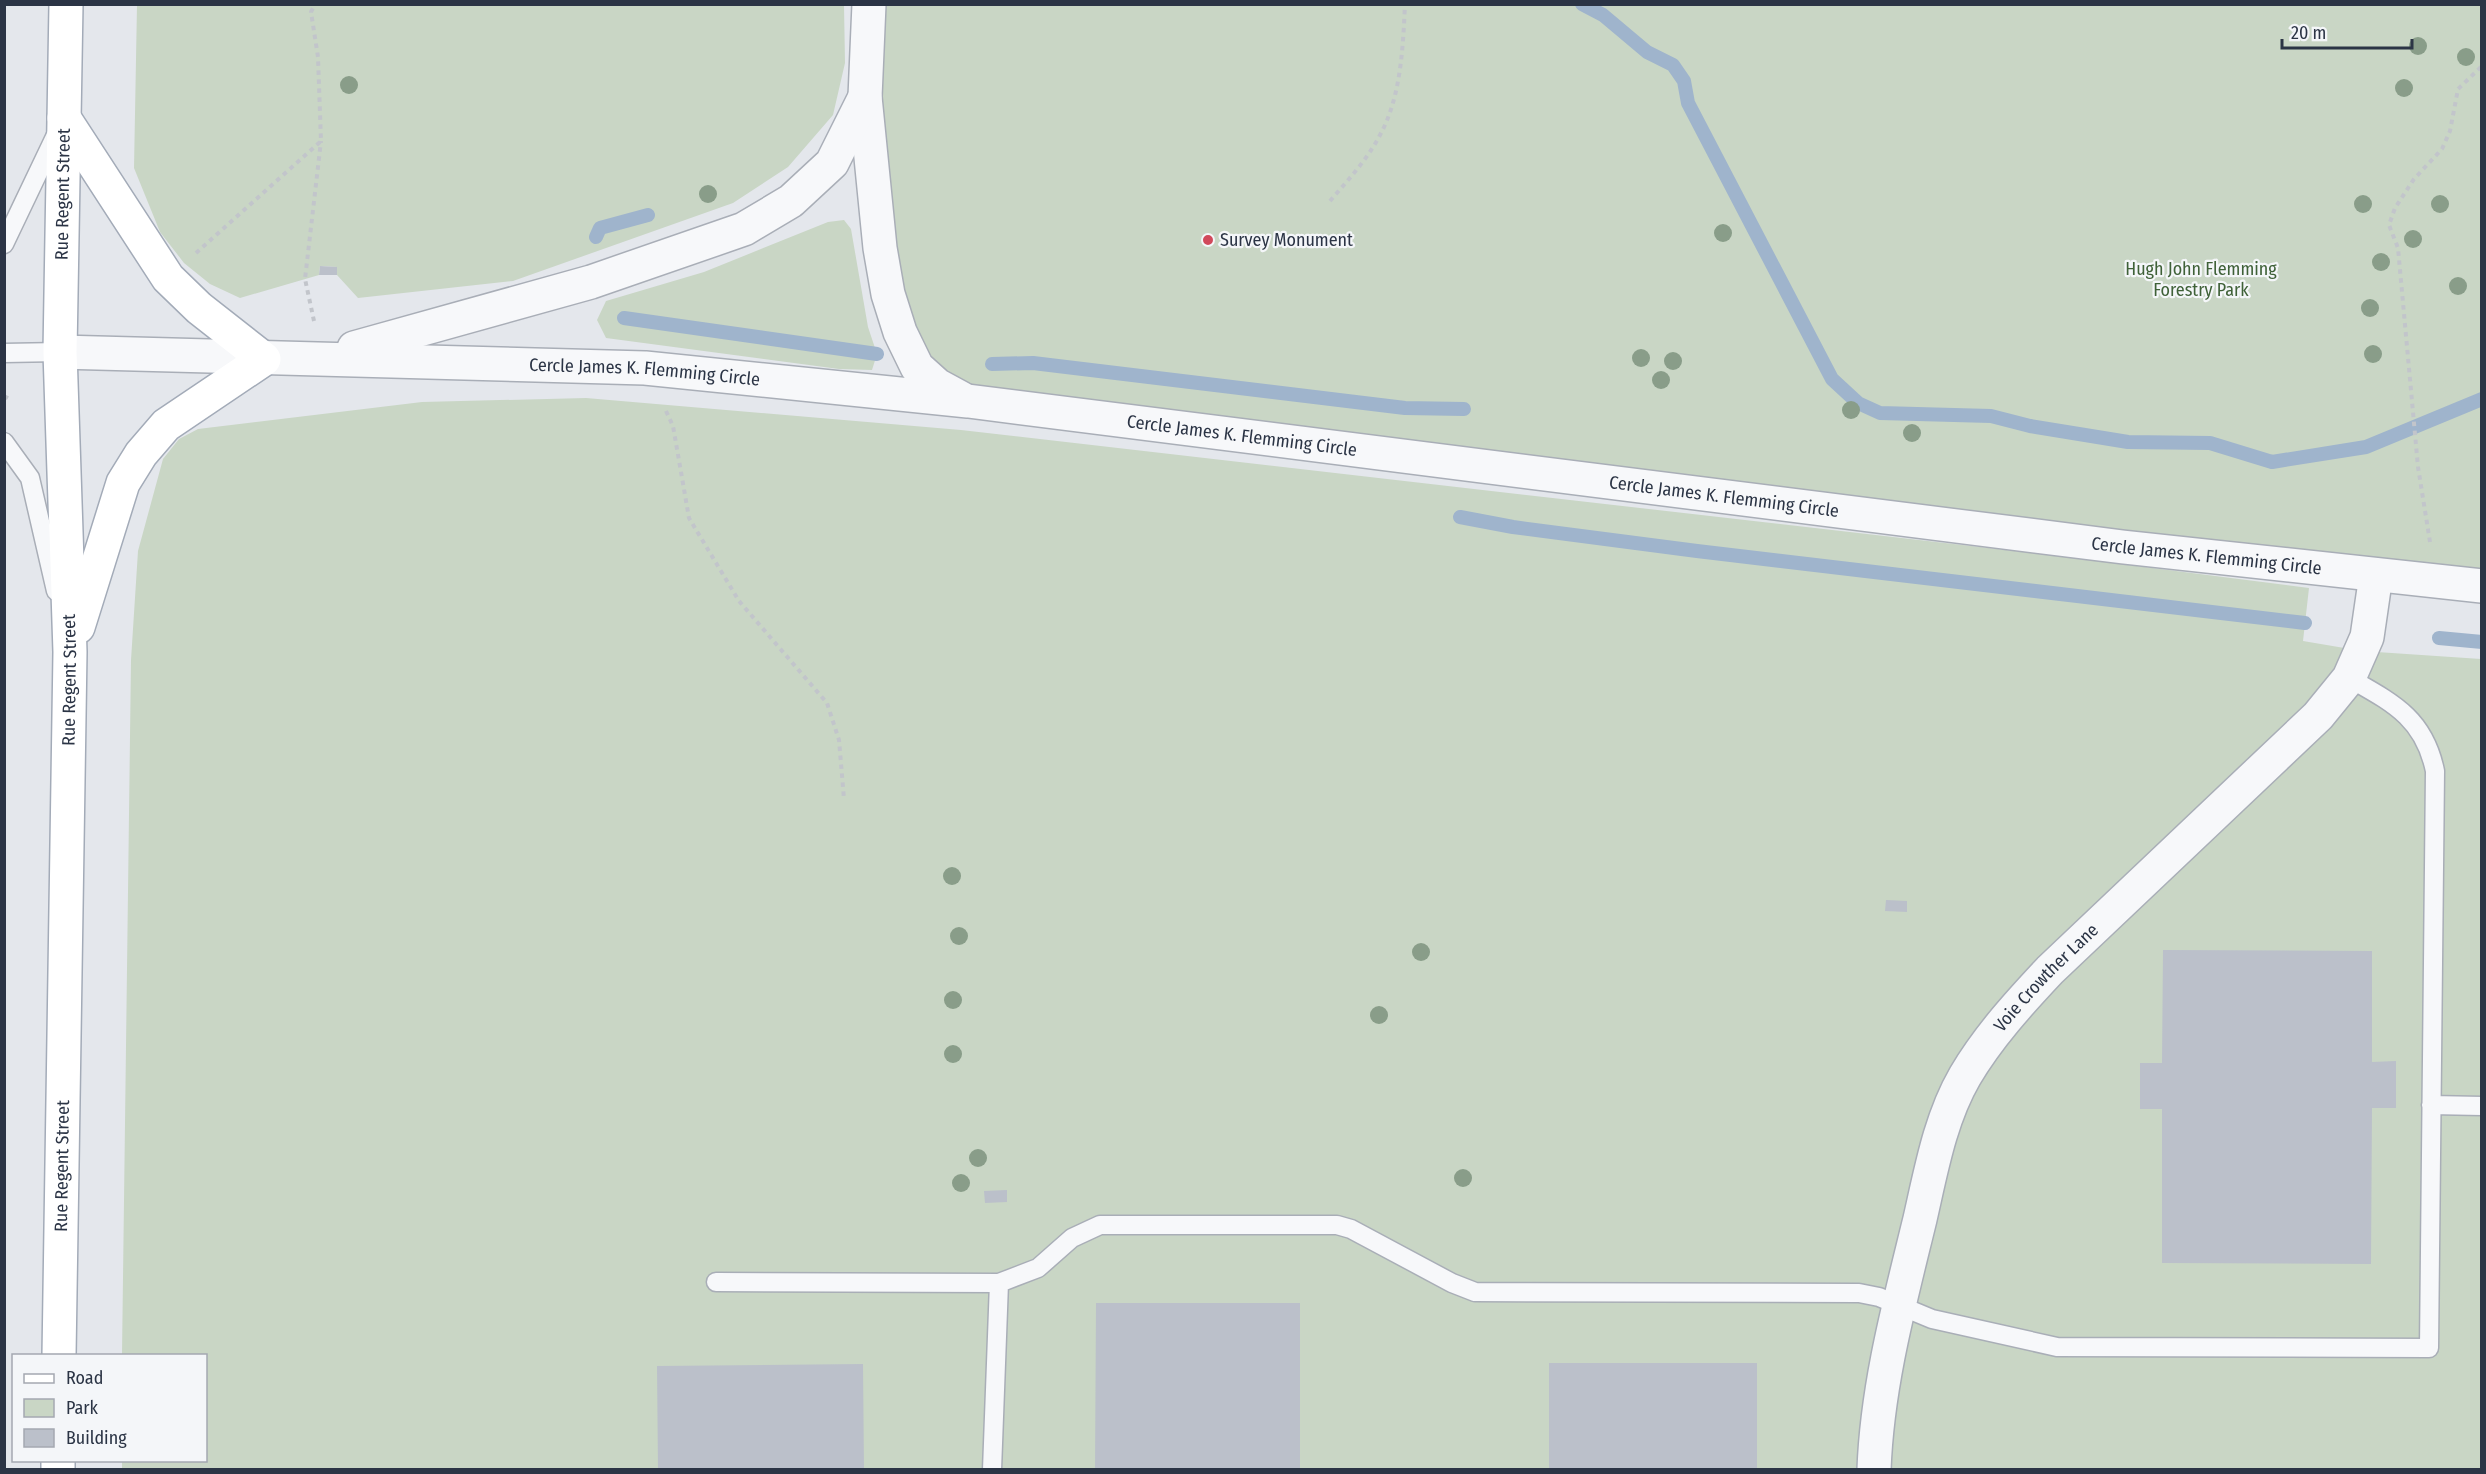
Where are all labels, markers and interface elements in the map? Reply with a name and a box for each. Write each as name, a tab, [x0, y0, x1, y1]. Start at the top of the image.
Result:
scale bar	[2282, 12, 2412, 50]
text: 20 m	[2291, 22, 2326, 44]
street label: Rue Regent Street	[51, 128, 75, 260]
place label: Survey Monument	[1220, 229, 1353, 251]
marker: Survey Monument	[1201, 233, 1215, 247]
park label: Hugh John Flemming Forestry Park	[2125, 258, 2277, 301]
street label: Cercle James K. Flemming Circle	[529, 354, 761, 391]
street label: Cercle James K. Flemming Circle	[1126, 410, 1358, 461]
street label: Cercle James K. Flemming Circle	[1608, 471, 1840, 522]
street label: Cercle James K. Flemming Circle	[2090, 532, 2323, 580]
street label: Rue Regent Street	[58, 614, 81, 746]
street label: Voie Crowther Lane	[1989, 919, 2103, 1036]
street label: Rue Regent Street	[50, 1100, 74, 1232]
legend	[12, 1354, 207, 1462]
text: Road	[66, 1367, 103, 1389]
text: Park	[66, 1397, 99, 1419]
text: Building	[66, 1427, 127, 1449]

